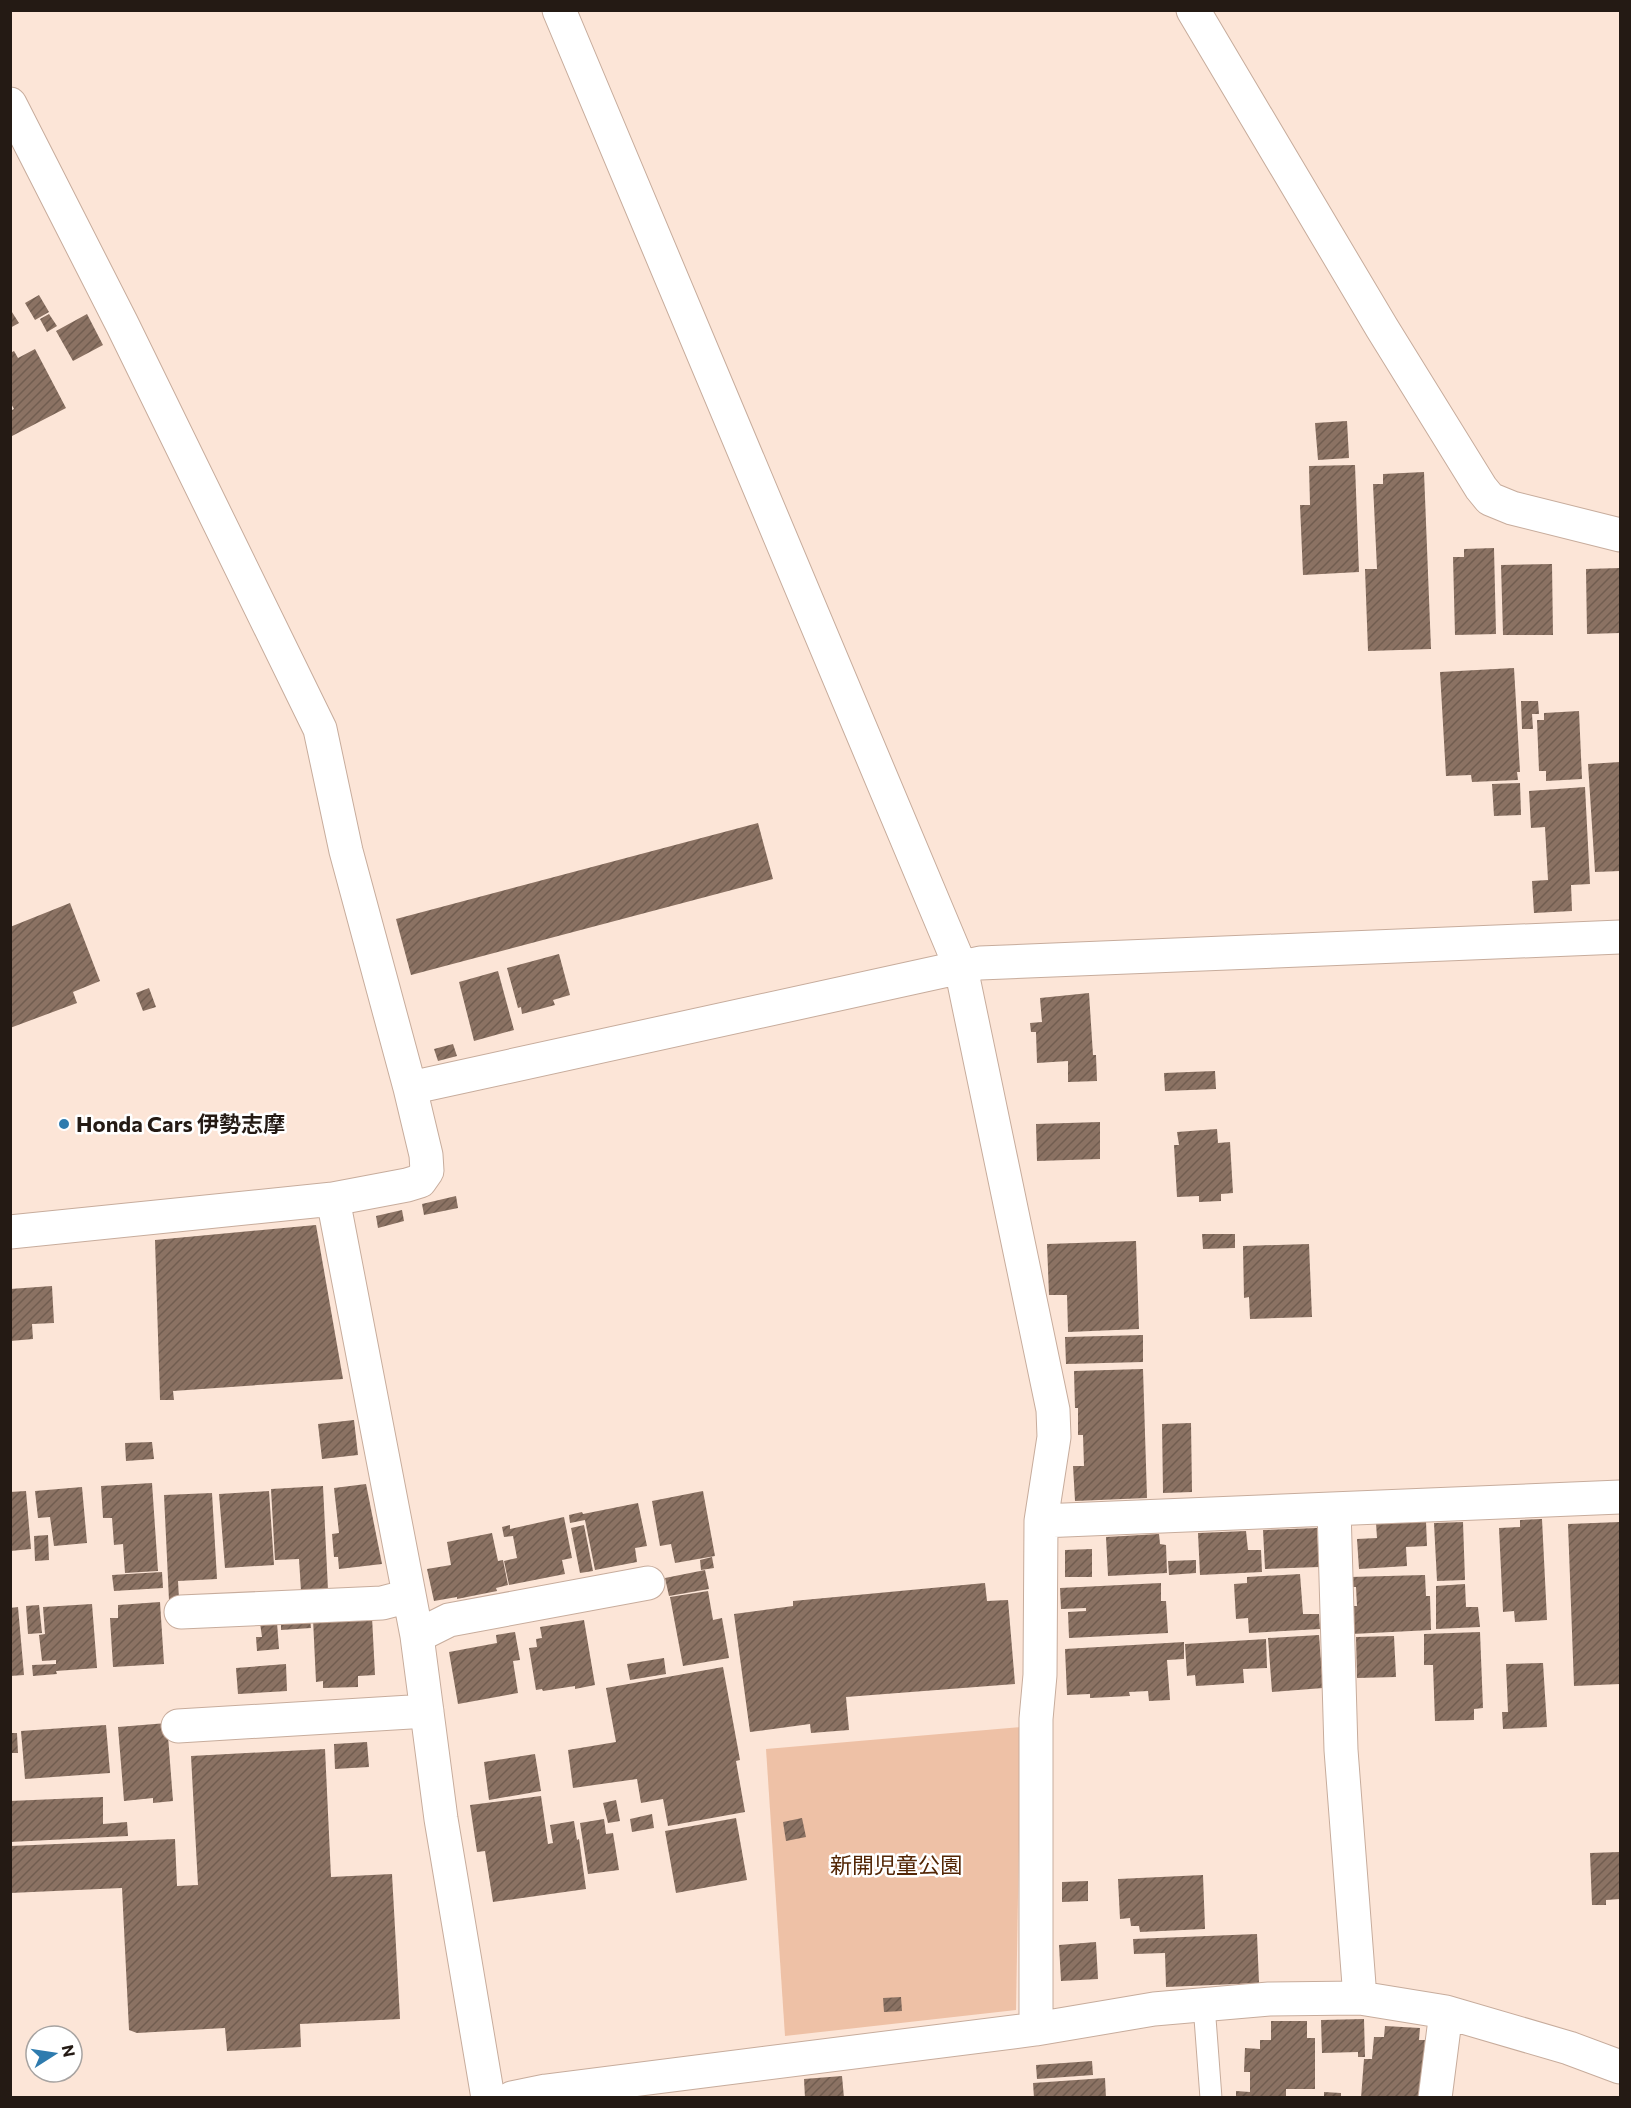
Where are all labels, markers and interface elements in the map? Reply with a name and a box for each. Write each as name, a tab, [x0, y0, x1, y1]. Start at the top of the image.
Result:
place label: Honda Cars 伊勢志摩	[76, 1110, 285, 1137]
marker: Honda Cars 伊勢志摩	[57, 1117, 71, 1131]
park label: 新開児童公園	[830, 1851, 962, 1878]
north arrow	[24, 2024, 84, 2084]
text: N	[59, 2043, 80, 2059]

